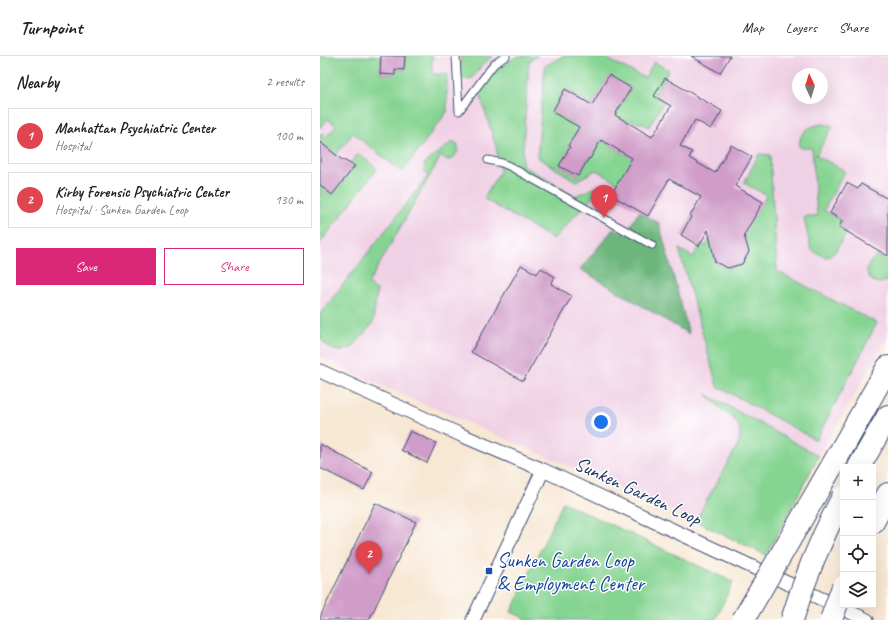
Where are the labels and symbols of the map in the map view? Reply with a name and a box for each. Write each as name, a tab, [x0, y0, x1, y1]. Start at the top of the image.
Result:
north arrow	[792, 68, 828, 104]
pin: 1	[591, 185, 617, 218]
your location	[591, 412, 611, 432]
street label: Sunken Garden Loop	[571, 451, 707, 532]
pin: 2	[356, 541, 382, 574]
place label: Sunken Garden Loop & Employment Center	[497, 548, 646, 596]
marker: Sunken Garden Loop & Employment Center	[484, 566, 494, 576]

